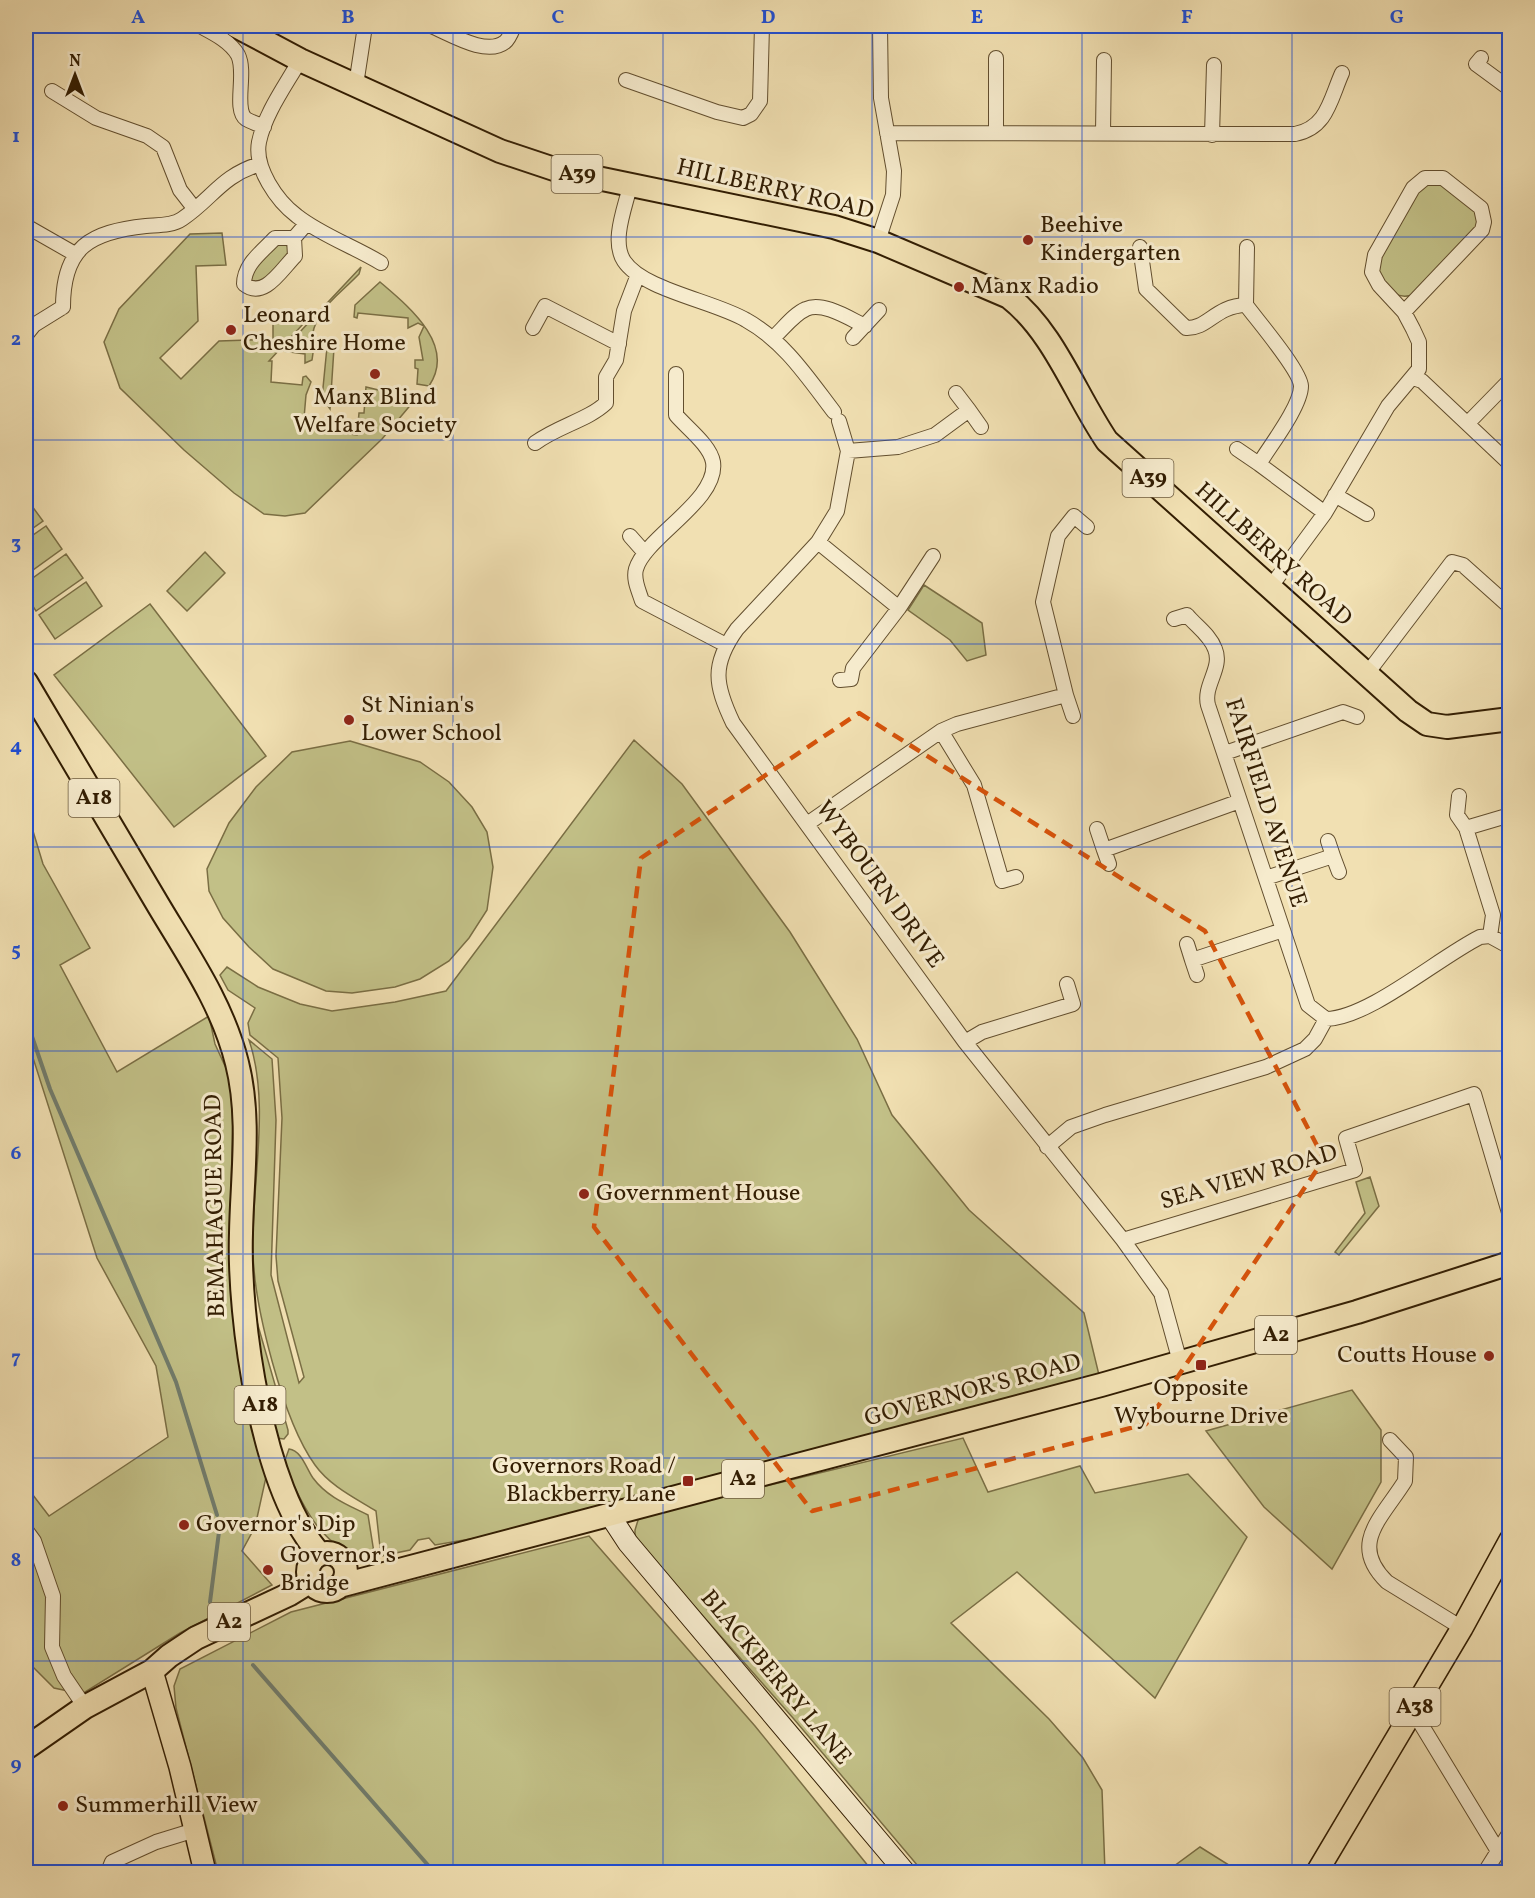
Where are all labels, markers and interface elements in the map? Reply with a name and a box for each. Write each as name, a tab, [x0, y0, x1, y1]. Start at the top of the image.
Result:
text: A	[131, 4, 145, 32]
text: B	[341, 4, 355, 32]
text: C	[552, 4, 565, 32]
text: D	[761, 4, 775, 32]
text: E	[971, 4, 983, 32]
text: F	[1181, 4, 1193, 32]
text: G	[1390, 4, 1404, 32]
north arrow	[45, 45, 105, 105]
text: N	[69, 51, 81, 73]
text: 1	[12, 123, 20, 151]
street label: HILLBERRY ROAD	[673, 151, 877, 229]
road number: A39	[552, 155, 602, 193]
place label: Beehive Kindergarten	[1040, 209, 1181, 271]
marker: Beehive Kindergarten	[1021, 233, 1035, 247]
place label: Manx Radio	[971, 270, 1099, 304]
marker: Manx Radio	[952, 280, 966, 294]
place label: Leonard Cheshire Home	[243, 299, 406, 361]
marker: Leonard Cheshire Home	[224, 323, 238, 337]
text: 2	[11, 326, 21, 354]
marker: Manx Blind Welfare Society	[368, 367, 382, 381]
place label: Manx Blind Welfare Society	[293, 381, 457, 443]
road number: A39	[1122, 459, 1174, 497]
street label: HILLBERRY ROAD	[1187, 475, 1359, 635]
text: 3	[11, 530, 21, 558]
place label: St Ninian's Lower School	[361, 689, 502, 751]
street label: FAIRFIELD AVENUE	[1215, 694, 1315, 912]
marker: St Ninian's Lower School	[342, 713, 356, 727]
text: 4	[10, 733, 22, 761]
road number: A18	[68, 779, 119, 817]
street label: WYBOURN DRIVE	[806, 794, 952, 976]
text: 5	[11, 937, 21, 965]
street label: BEMAHAGUE ROAD	[197, 1094, 235, 1318]
street label: SEA VIEW ROAD	[1156, 1136, 1342, 1220]
text: 6	[11, 1140, 22, 1168]
place label: Government House	[596, 1177, 800, 1211]
marker: Government House	[577, 1187, 591, 1201]
road number: A2	[1255, 1316, 1297, 1354]
place label: Coutts House	[1337, 1339, 1477, 1373]
text: 7	[11, 1344, 21, 1372]
street label: GOVERNOR'S ROAD	[861, 1346, 1085, 1436]
marker: Coutts House	[1482, 1349, 1496, 1363]
marker: Opposite Wybourne Drive	[1194, 1358, 1208, 1372]
place label: Opposite Wybourne Drive	[1114, 1372, 1288, 1434]
road number: A18	[234, 1386, 286, 1424]
place label: Governors Road / Blackberry Lane	[492, 1450, 676, 1512]
road number: A2	[722, 1460, 764, 1498]
marker: Governors Road / Blackberry Lane	[681, 1474, 695, 1488]
place label: Governor's Dip	[196, 1508, 355, 1542]
marker: Governor's Dip	[177, 1518, 191, 1532]
place label: Governor's Bridge	[280, 1539, 396, 1601]
text: 8	[11, 1547, 21, 1575]
marker: Governor's Bridge	[261, 1563, 275, 1577]
street label: BLACKBERRY LANE	[691, 1583, 859, 1773]
road number: A2	[208, 1603, 250, 1641]
road number: A38	[1390, 1688, 1440, 1726]
text: 9	[10, 1751, 22, 1779]
place label: Summerhill View	[75, 1789, 258, 1823]
marker: Summerhill View	[56, 1799, 70, 1813]

